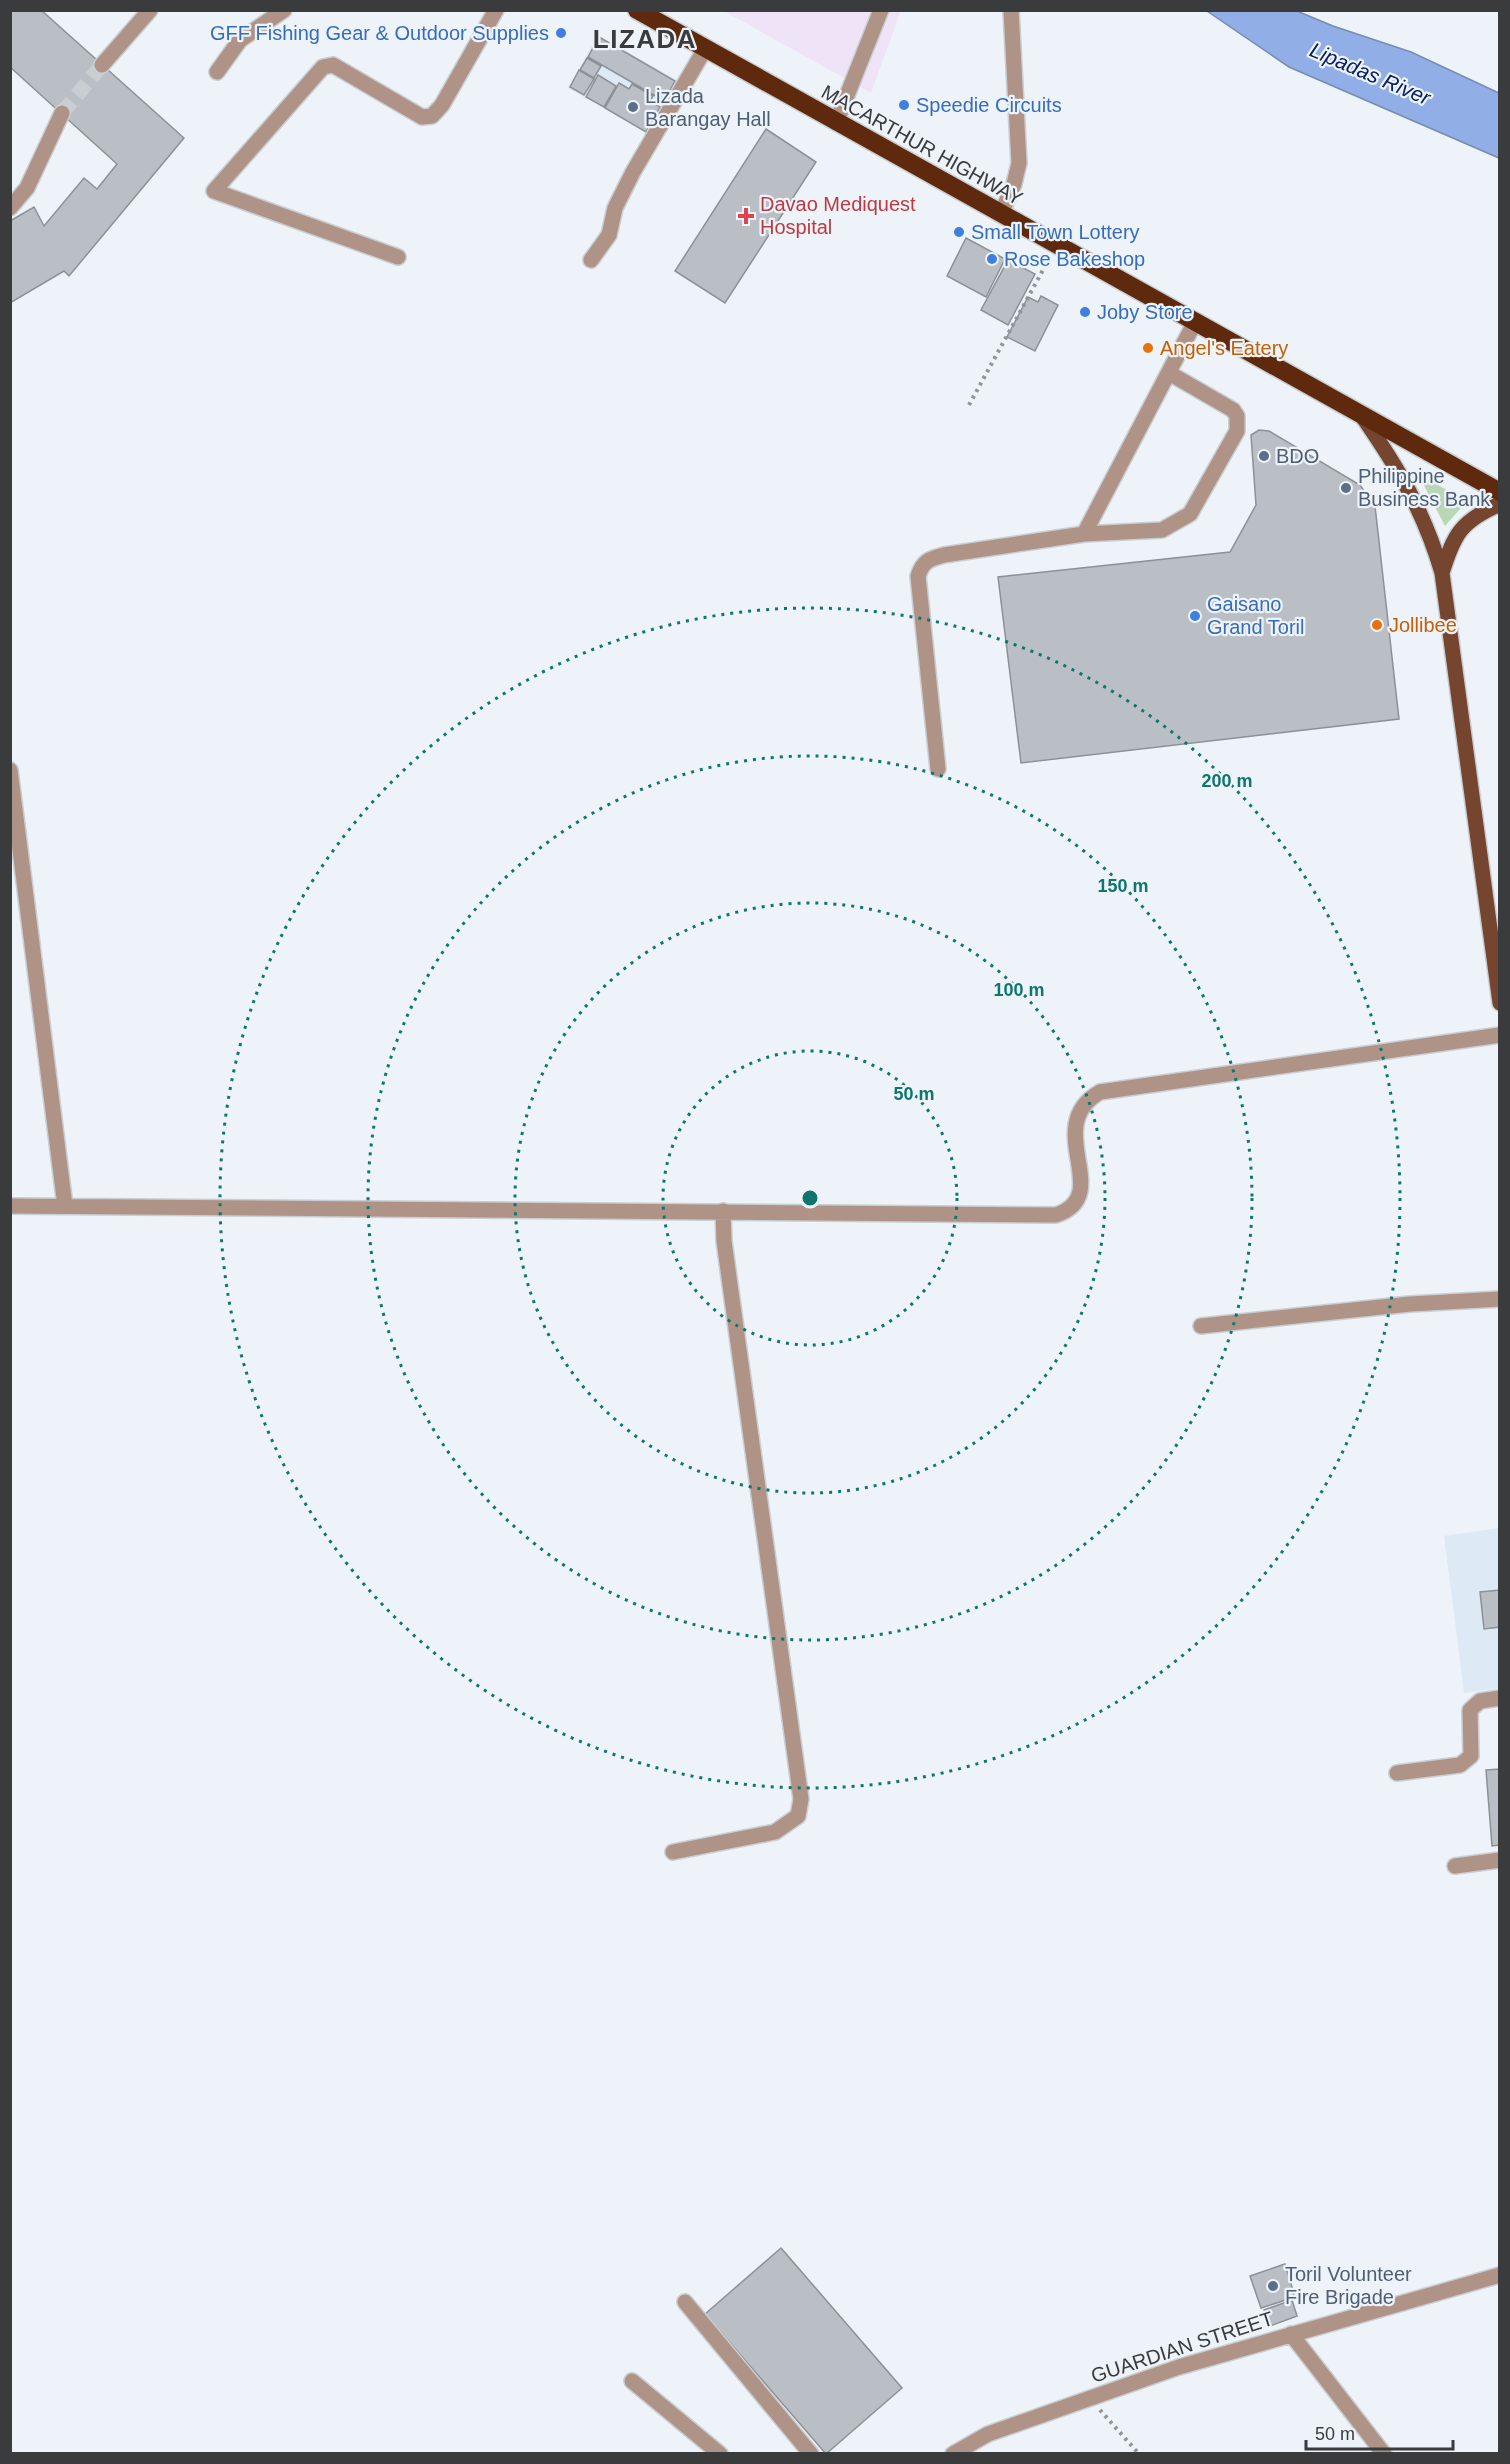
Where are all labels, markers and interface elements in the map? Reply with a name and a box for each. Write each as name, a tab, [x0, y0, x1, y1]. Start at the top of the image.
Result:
place label: GFF Fishing Gear & Outdoor Supplies	[210, 22, 549, 44]
district label: LIZADA	[593, 24, 697, 54]
marker: GFF Fishing Gear & Outdoor Supplies	[554, 26, 568, 40]
water label: Lipadas River	[1307, 38, 1435, 110]
street label: MACARTHUR HIGHWAY	[818, 81, 1026, 209]
place label: Lizada Barangay Hall	[645, 85, 771, 130]
place label: Speedie Circuits	[916, 94, 1062, 116]
marker: Speedie Circuits	[897, 98, 911, 112]
marker: Lizada Barangay Hall	[626, 100, 640, 114]
place label: Davao Mediquest Hospital	[760, 193, 916, 238]
marker: Davao Mediquest Hospital	[737, 207, 755, 225]
place label: Small Town Lottery	[971, 221, 1140, 243]
marker: Small Town Lottery	[952, 225, 966, 239]
place label: Rose Bakeshop	[1004, 248, 1145, 270]
marker: Rose Bakeshop	[985, 252, 999, 266]
place label: Joby Store	[1097, 301, 1193, 323]
marker: Joby Store	[1078, 305, 1092, 319]
place label: Angel's Eatery	[1160, 337, 1288, 359]
marker: Angel's Eatery	[1141, 341, 1155, 355]
place label: BDO	[1276, 445, 1319, 467]
marker: BDO	[1257, 449, 1271, 463]
place label: Philippine Business Bank	[1358, 465, 1491, 510]
marker: Philippine Business Bank	[1339, 481, 1353, 495]
place label: Gaisano Grand Toril	[1207, 593, 1304, 638]
marker: Gaisano Grand Toril	[1188, 609, 1202, 623]
place label: Jollibee	[1389, 614, 1457, 636]
marker: Jollibee	[1370, 618, 1384, 632]
text: 200 m	[1201, 771, 1253, 791]
text: 150 m	[1097, 876, 1149, 896]
text: 100 m	[993, 980, 1045, 1000]
text: 50 m	[893, 1084, 935, 1104]
centre of rings	[800, 1188, 820, 1208]
place label: Toril Volunteer Fire Brigade	[1285, 2263, 1412, 2308]
marker: Toril Volunteer Fire Brigade	[1266, 2279, 1280, 2293]
street label: GUARDIAN STREET	[1088, 2307, 1276, 2387]
scale bar	[1306, 2413, 1453, 2451]
text: 50 m	[1315, 2424, 1355, 2444]

